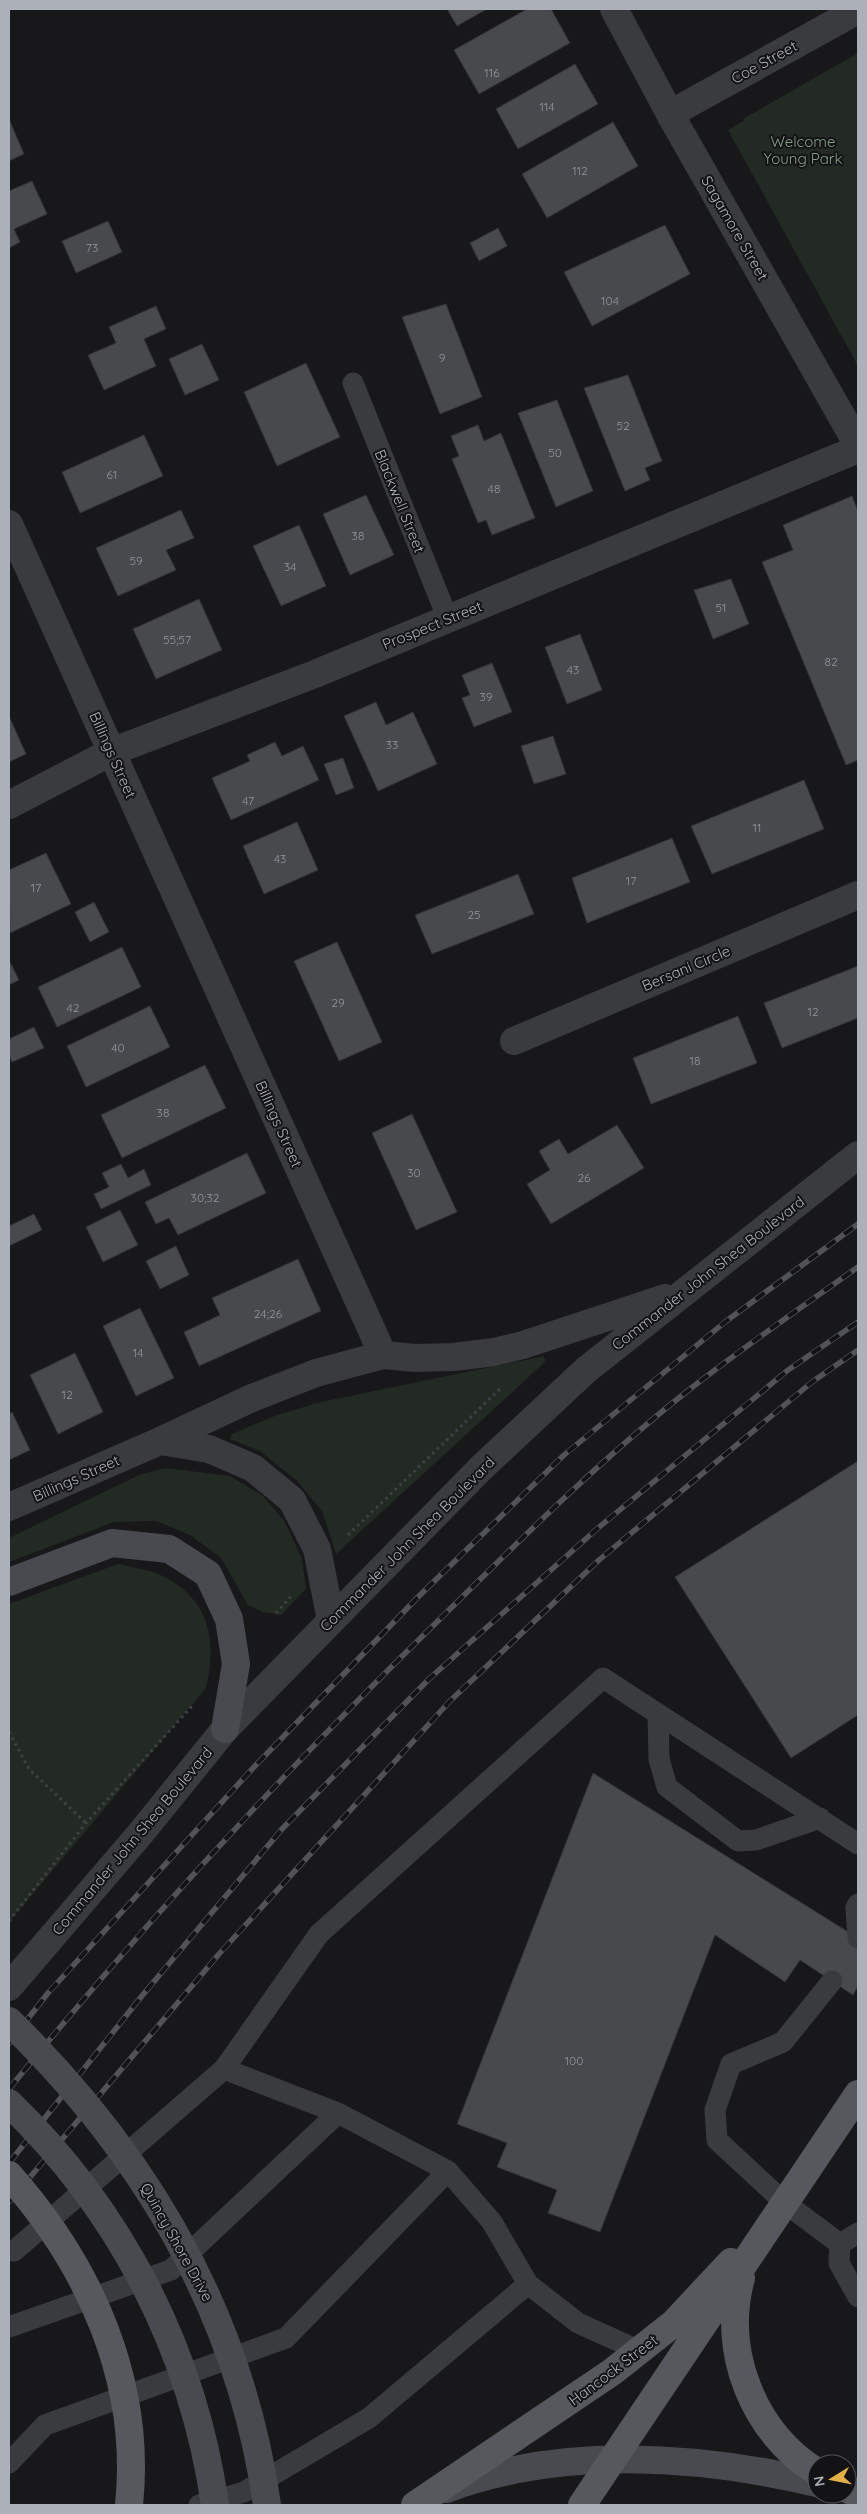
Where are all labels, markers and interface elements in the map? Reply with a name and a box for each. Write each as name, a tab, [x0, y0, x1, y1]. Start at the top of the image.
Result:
street label: Coe Street	[728, 36, 800, 88]
house number: 116	[484, 65, 500, 80]
house number: 114	[539, 99, 555, 114]
park label: Welcome Young Park	[763, 132, 843, 168]
house number: 112	[572, 163, 588, 178]
street label: Sagamore Street	[697, 172, 773, 284]
house number: 73	[86, 240, 98, 255]
house number: 104	[601, 293, 619, 308]
house number: 9	[439, 350, 446, 365]
house number: 52	[616, 418, 630, 433]
house number: 50	[548, 445, 562, 460]
street label: Blackwell Street	[371, 447, 429, 555]
house number: 61	[107, 467, 117, 482]
house number: 48	[488, 481, 500, 496]
house number: 38	[352, 528, 364, 543]
house number: 59	[129, 553, 143, 568]
house number: 34	[284, 559, 296, 574]
street label: Prospect Street	[379, 596, 485, 654]
house number: 51	[716, 600, 726, 615]
house number: 55;57	[163, 632, 191, 647]
house number: 82	[824, 654, 838, 669]
house number: 43	[567, 662, 579, 677]
house number: 39	[480, 689, 493, 704]
street label: Billings Street	[85, 709, 141, 801]
house number: 33	[386, 737, 398, 752]
house number: 47	[242, 793, 254, 808]
house number: 11	[753, 820, 761, 835]
house number: 43	[274, 851, 286, 866]
house number: 17	[626, 873, 636, 888]
house number: 17	[31, 880, 41, 895]
house number: 25	[467, 907, 481, 922]
street label: Bersani Circle	[639, 941, 733, 995]
house number: 29	[331, 995, 345, 1010]
house number: 42	[67, 1000, 80, 1015]
house number: 12	[807, 1004, 819, 1019]
house number: 40	[111, 1040, 125, 1055]
house number: 18	[690, 1053, 700, 1068]
street label: Billings Street	[251, 1078, 307, 1170]
house number: 38	[157, 1105, 169, 1120]
house number: 30	[407, 1165, 421, 1180]
house number: 26	[577, 1170, 591, 1185]
house number: 30;32	[191, 1190, 220, 1205]
street label: Commander John Shea Boulevard	[608, 1192, 808, 1354]
house number: 24;26	[254, 1306, 283, 1321]
house number: 14	[133, 1345, 143, 1360]
house number: 12	[61, 1387, 73, 1402]
street label: Billings Street	[30, 1450, 122, 1506]
street label: Commander John Shea Boulevard	[316, 1453, 498, 1635]
street label: Commander John Shea Boulevard	[48, 1743, 216, 1939]
house number: 100	[565, 2053, 583, 2068]
street label: Quincy Shore Drive	[137, 2179, 217, 2305]
street label: Hancock Street	[565, 2330, 661, 2410]
north arrow	[807, 2454, 857, 2504]
text: N	[809, 2475, 829, 2488]

